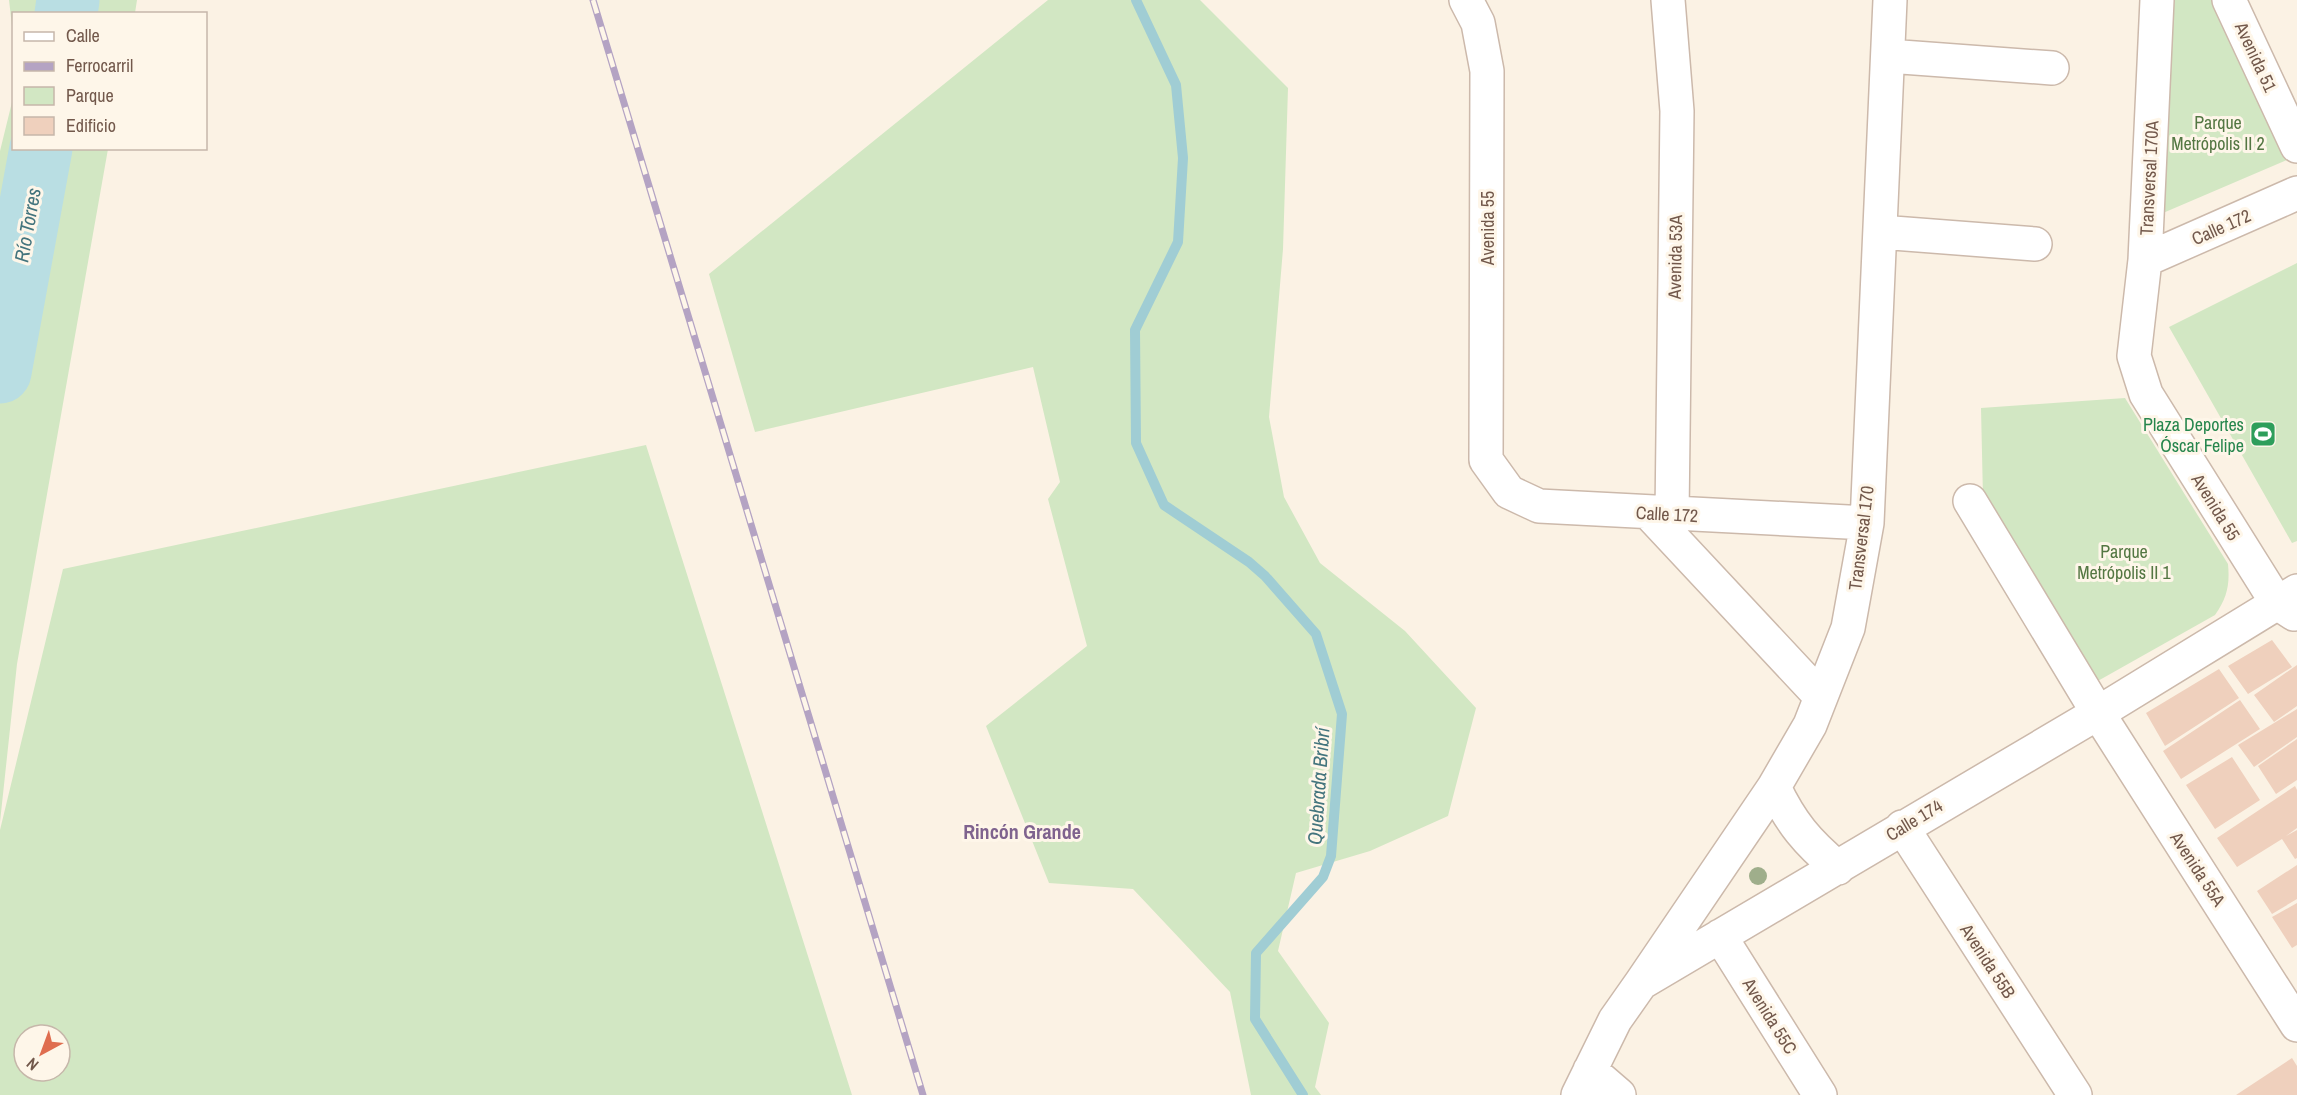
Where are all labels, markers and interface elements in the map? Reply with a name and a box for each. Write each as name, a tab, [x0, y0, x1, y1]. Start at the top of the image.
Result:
legend	[12, 12, 207, 150]
street label: Avenida 51	[2229, 17, 2283, 97]
text: Calle	[66, 23, 100, 48]
text: Ferrocarril	[66, 53, 133, 78]
text: Parque	[66, 83, 114, 108]
park label: Parque Metrópolis II 2	[2171, 110, 2265, 156]
text: Edificio	[66, 113, 116, 138]
street label: Transversal 170A	[2134, 120, 2165, 236]
water label: Río Torres	[7, 186, 47, 264]
street label: Avenida 55	[1475, 191, 1500, 266]
street label: Calle 172	[2187, 203, 2255, 251]
street label: Avenida 53A	[1662, 214, 1688, 300]
place label: Plaza Deportes Óscar Felipe	[2143, 412, 2244, 458]
sports icon: Plaza Deportes Óscar Felipe	[2248, 419, 2278, 449]
street label: Avenida 55	[2185, 468, 2246, 545]
street label: Transversal 170	[1842, 484, 1880, 592]
street label: Calle 172	[1635, 500, 1699, 528]
park label: Parque Metrópolis II 1	[2077, 539, 2172, 585]
water label: Quebrada Bribrí	[1300, 725, 1336, 846]
street label: Calle 174	[1881, 793, 1947, 847]
district label: Rincón Grande	[963, 818, 1081, 845]
street label: Avenida 55A	[2164, 826, 2232, 911]
street label: Avenida 55B	[1954, 918, 2022, 1003]
street label: Avenida 55C	[1736, 972, 1803, 1059]
north arrow	[12, 1023, 72, 1083]
text: N	[21, 1053, 43, 1076]

